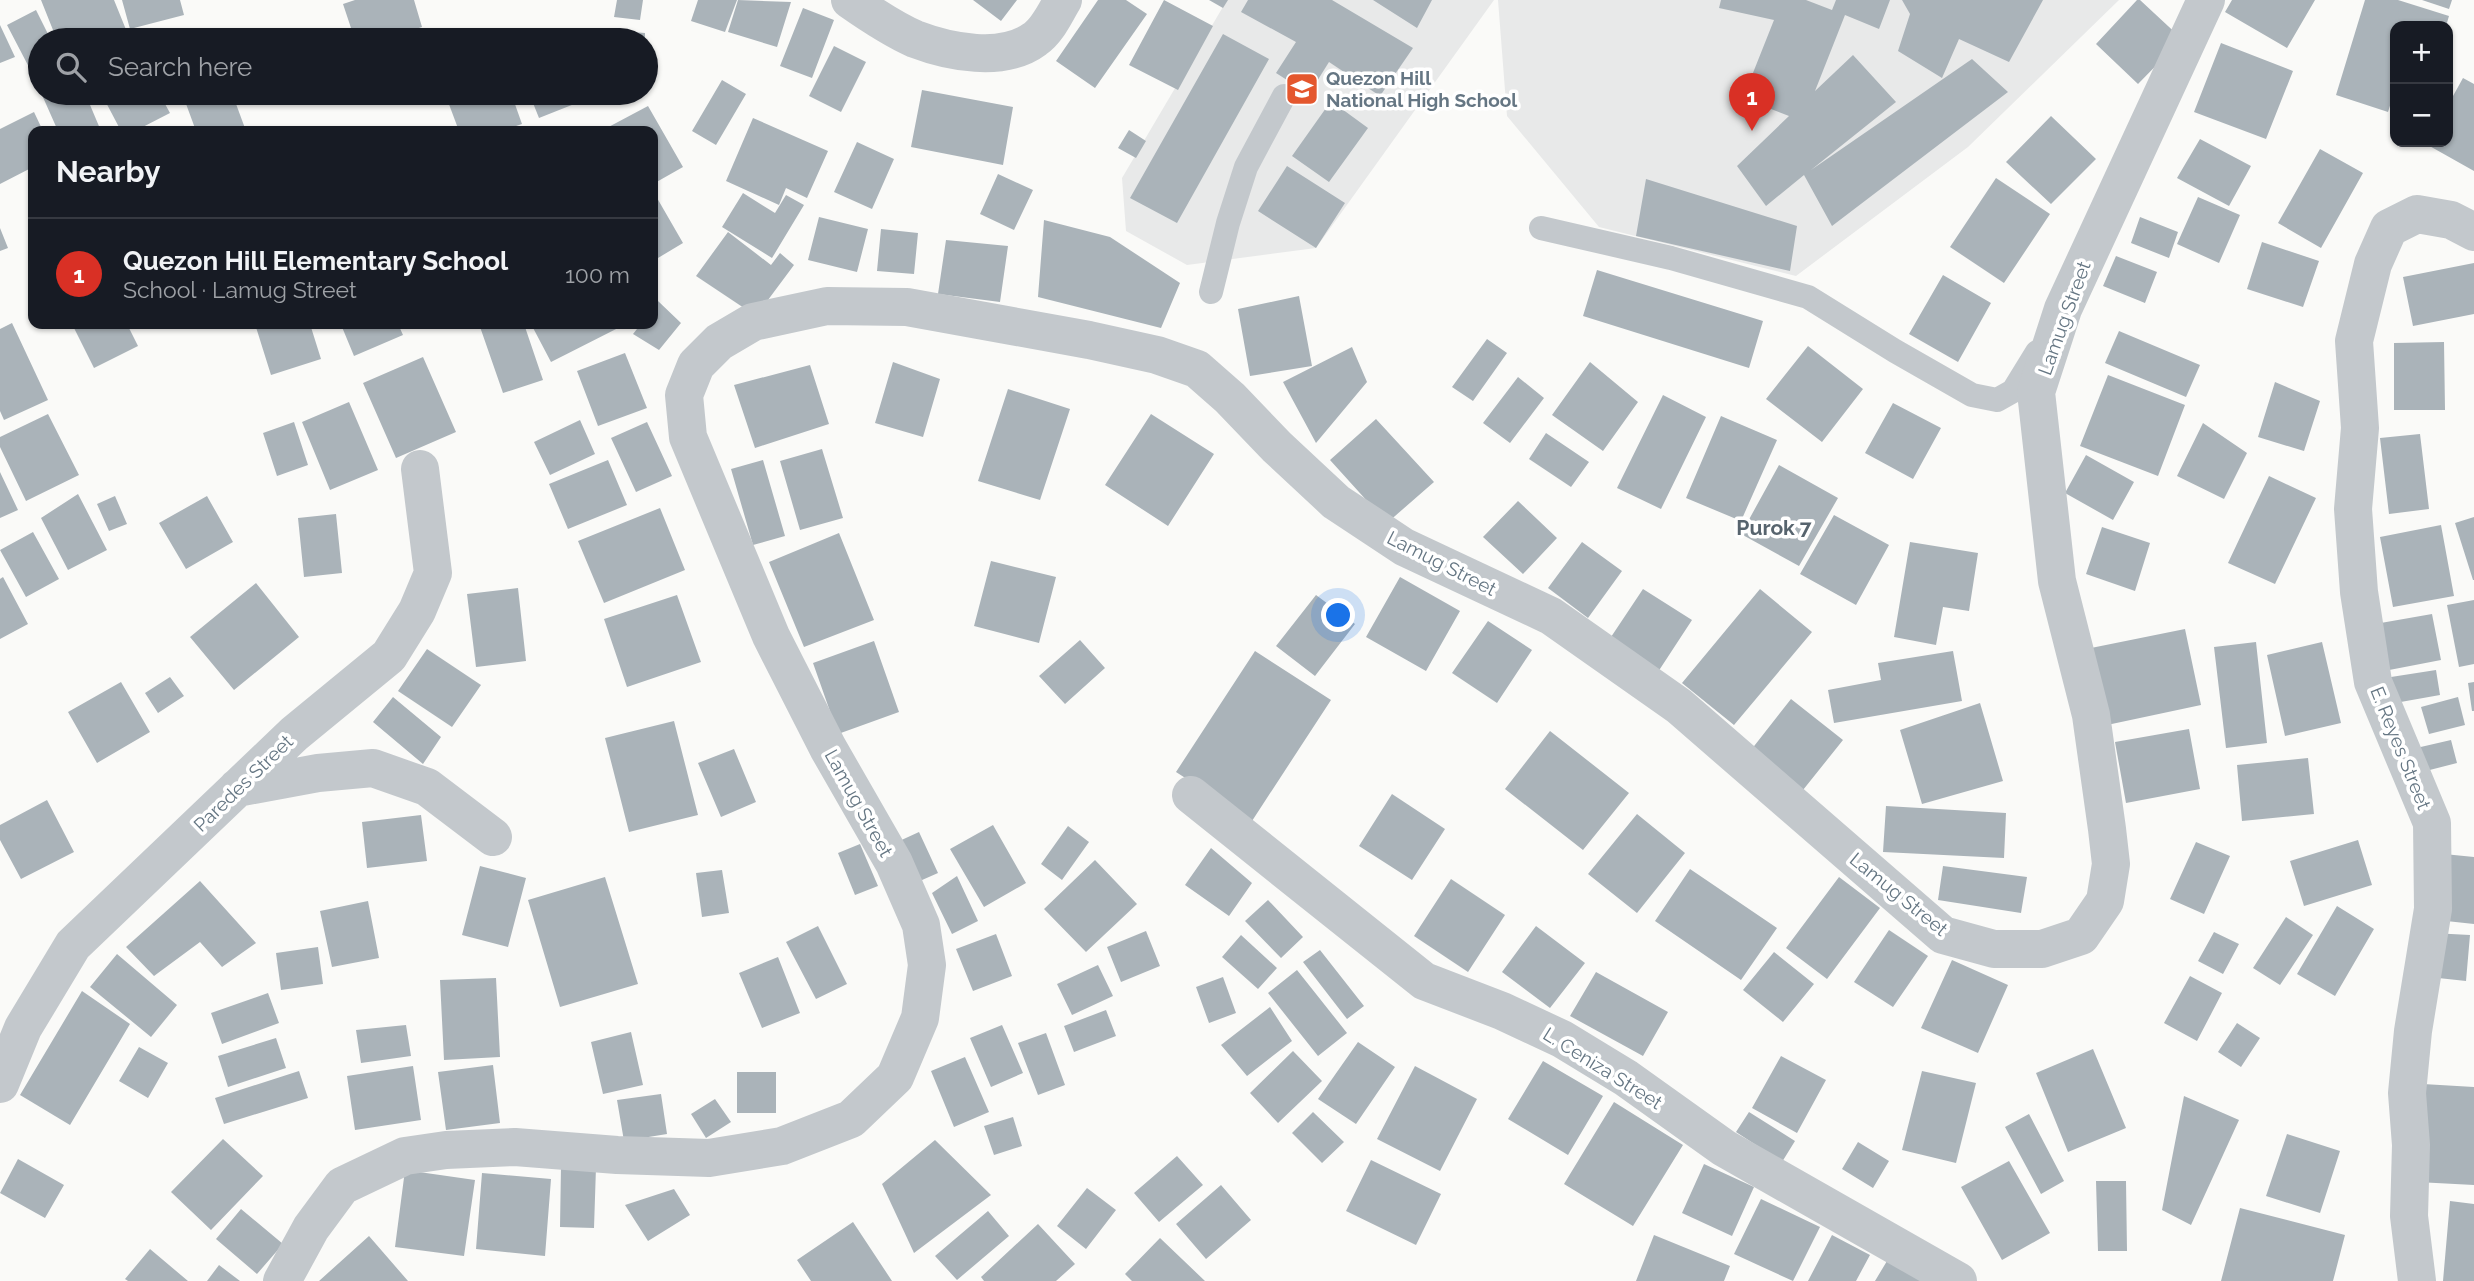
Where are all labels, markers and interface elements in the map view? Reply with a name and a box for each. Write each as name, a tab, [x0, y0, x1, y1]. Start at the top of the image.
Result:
map controls	[2390, 21, 2453, 147]
button: +	[2390, 21, 2453, 84]
search box	[28, 28, 658, 105]
icon: search	[52, 48, 90, 86]
text: Search here	[108, 52, 252, 82]
place label: Quezon Hill National High School	[1326, 67, 1518, 111]
school or university icon: Quezon Hill National High School	[1283, 70, 1321, 108]
pin: 1	[1729, 73, 1775, 131]
button: −	[2390, 84, 2453, 147]
text: Nearby	[56, 154, 160, 189]
text: Quezon Hill Elementary School	[123, 246, 508, 276]
street label: Lamug Street	[2033, 258, 2095, 378]
text: 1	[73, 261, 85, 288]
text: 100 m	[565, 261, 630, 288]
text: School · Lamug Street	[123, 276, 357, 303]
district label: Purok 7	[1736, 515, 1812, 540]
street label: Lamug Street	[1384, 526, 1501, 600]
your location	[1321, 598, 1355, 632]
street label: E. Reyes Street	[2366, 683, 2436, 813]
street label: Paredes Street	[189, 730, 298, 836]
street label: Lamug Street	[820, 745, 898, 861]
street label: Lamug Street	[1846, 848, 1953, 941]
street label: L. Ceniza Street	[1539, 1023, 1667, 1114]

